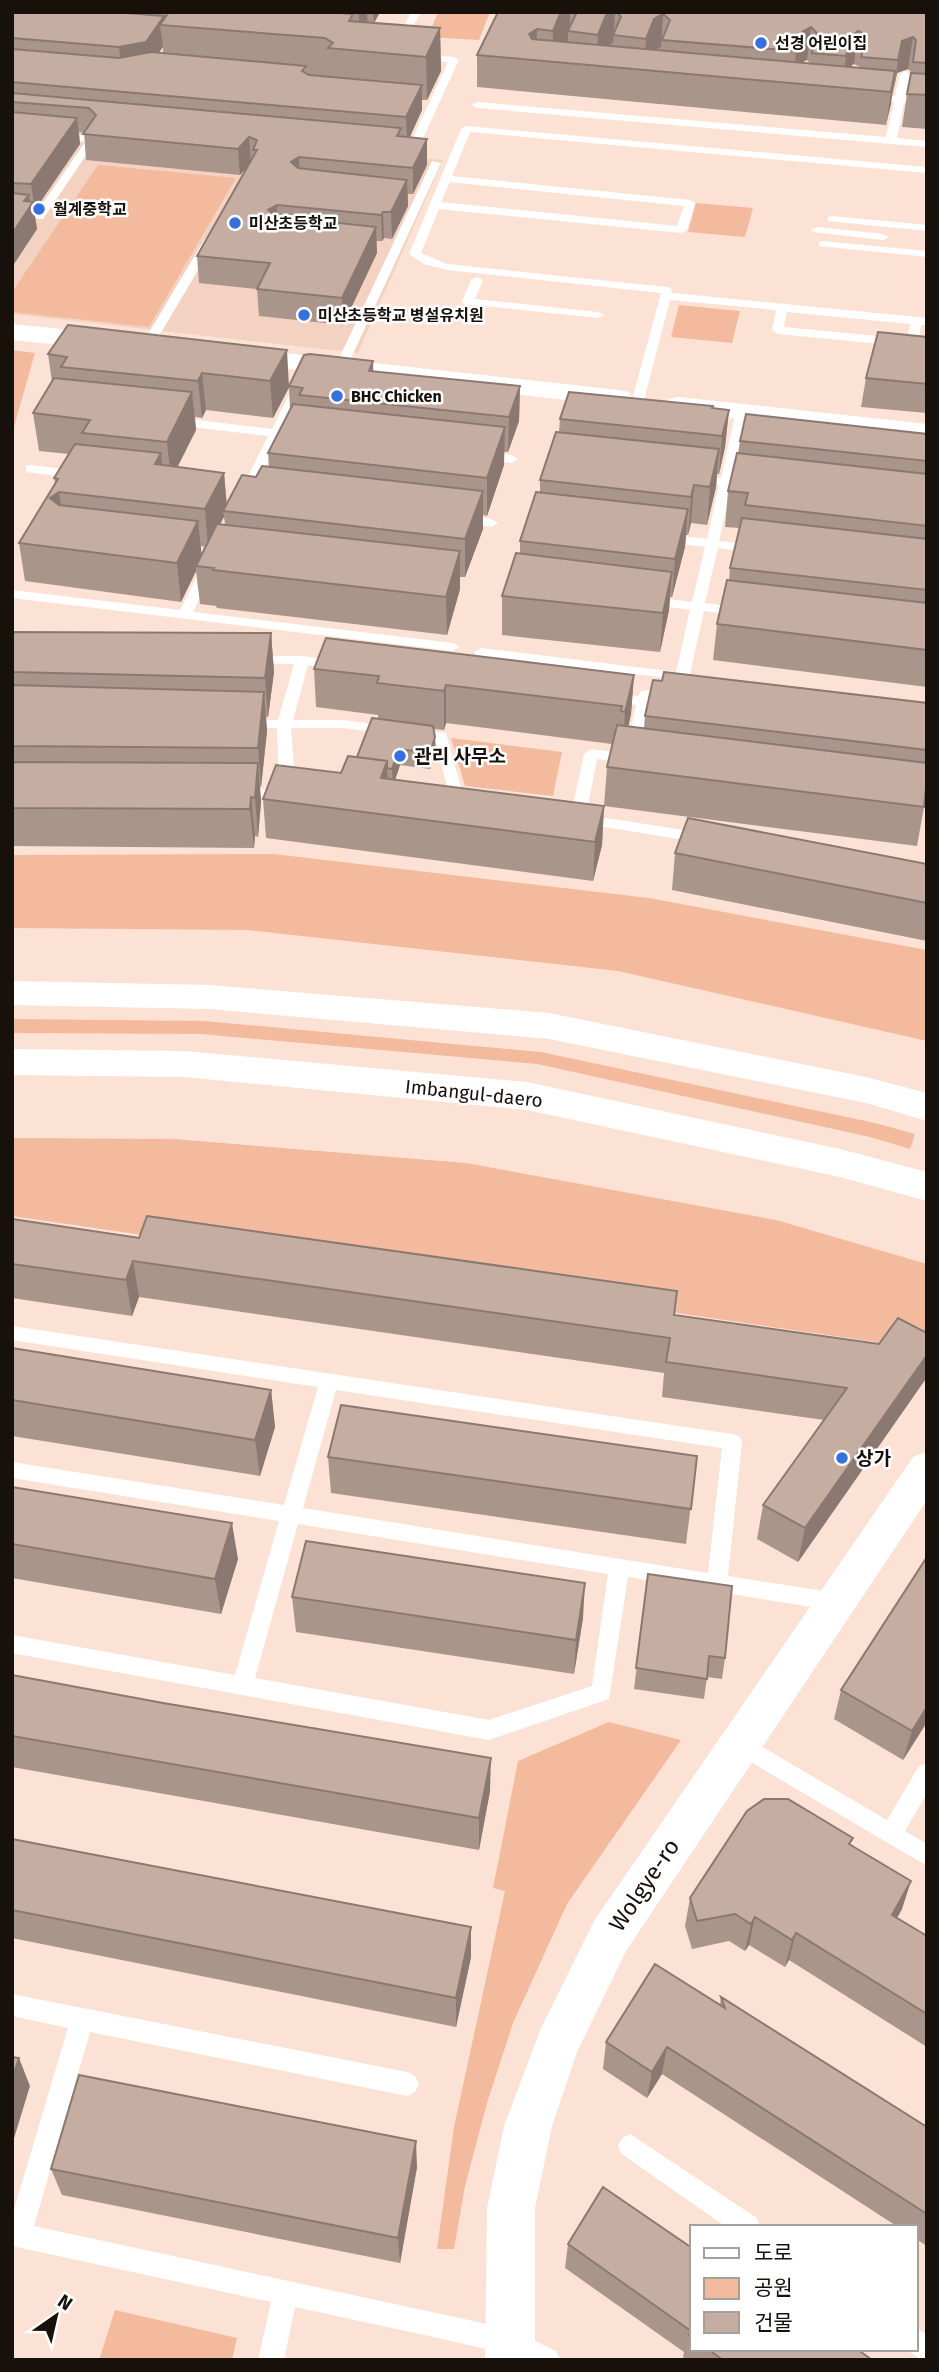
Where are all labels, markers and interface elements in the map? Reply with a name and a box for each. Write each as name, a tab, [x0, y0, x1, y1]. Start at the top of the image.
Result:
place label: 선경 어린이집	[775, 34, 867, 53]
marker: 선경 어린이집	[753, 35, 769, 51]
place label: 월계중학교	[53, 200, 127, 219]
marker: 월계중학교	[31, 201, 47, 217]
place label: 미산초등학교	[249, 214, 338, 233]
marker: 미산초등학교	[227, 215, 243, 231]
place label: 미산초등학교 병설유치원	[318, 306, 484, 325]
marker: 미산초등학교 병설유치원	[296, 307, 312, 323]
place label: BHC Chicken	[351, 387, 442, 406]
marker: BHC Chicken	[329, 388, 345, 404]
place label: 관리 사무소	[414, 745, 506, 768]
marker: 관리 사무소	[392, 748, 408, 764]
street label: Imbangul-daero	[404, 1075, 544, 1112]
place label: 상가	[856, 1447, 891, 1470]
marker: 상가	[834, 1450, 850, 1466]
street label: Wolgye-ro	[603, 1833, 685, 1937]
legend	[690, 2225, 918, 2351]
text: 도로	[754, 2240, 793, 2266]
text: 공원	[754, 2275, 793, 2301]
north arrow	[21, 2281, 91, 2351]
text: N	[54, 2289, 77, 2315]
text: 건물	[754, 2310, 793, 2336]

